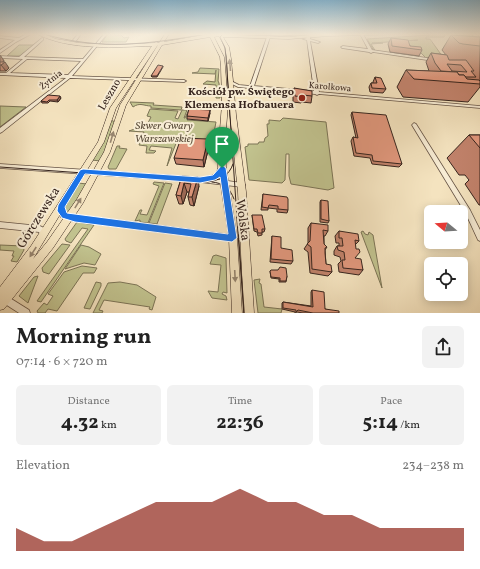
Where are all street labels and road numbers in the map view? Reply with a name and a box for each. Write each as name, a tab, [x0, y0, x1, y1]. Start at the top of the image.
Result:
street label: Żytnia	[37, 67, 66, 93]
street label: Leszno	[95, 76, 125, 113]
street label: Karolkowa	[308, 79, 352, 95]
street label: Górczewska	[13, 184, 65, 252]
street label: Wolska	[230, 198, 254, 242]

